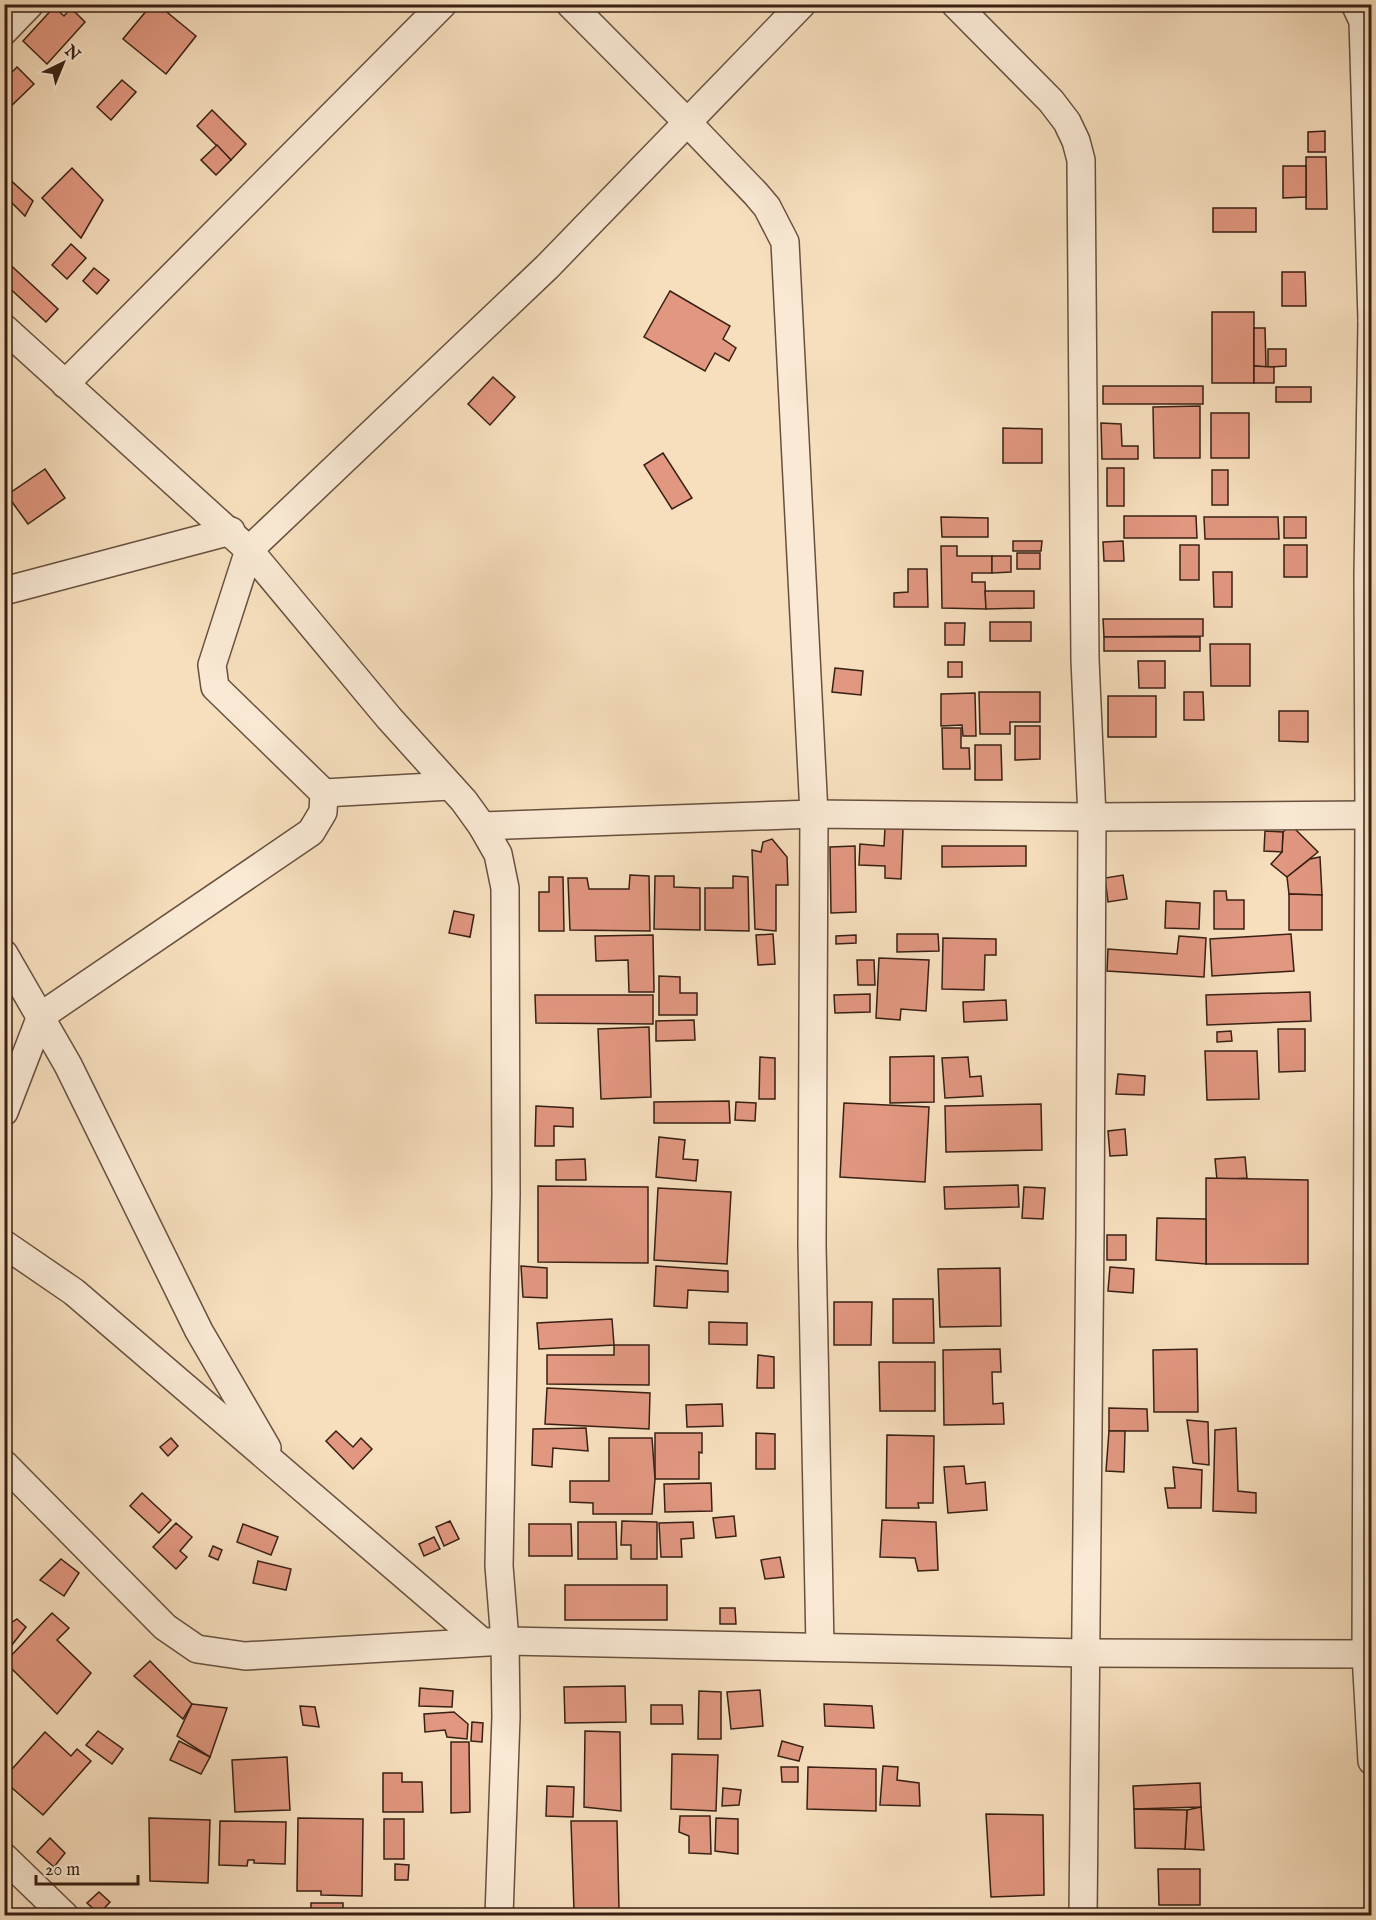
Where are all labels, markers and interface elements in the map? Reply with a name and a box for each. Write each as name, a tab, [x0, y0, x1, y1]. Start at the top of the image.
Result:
north arrow	[33, 33, 93, 93]
text: N	[59, 41, 84, 66]
scale bar	[36, 1848, 138, 1886]
text: 20 m	[45, 1859, 80, 1882]

